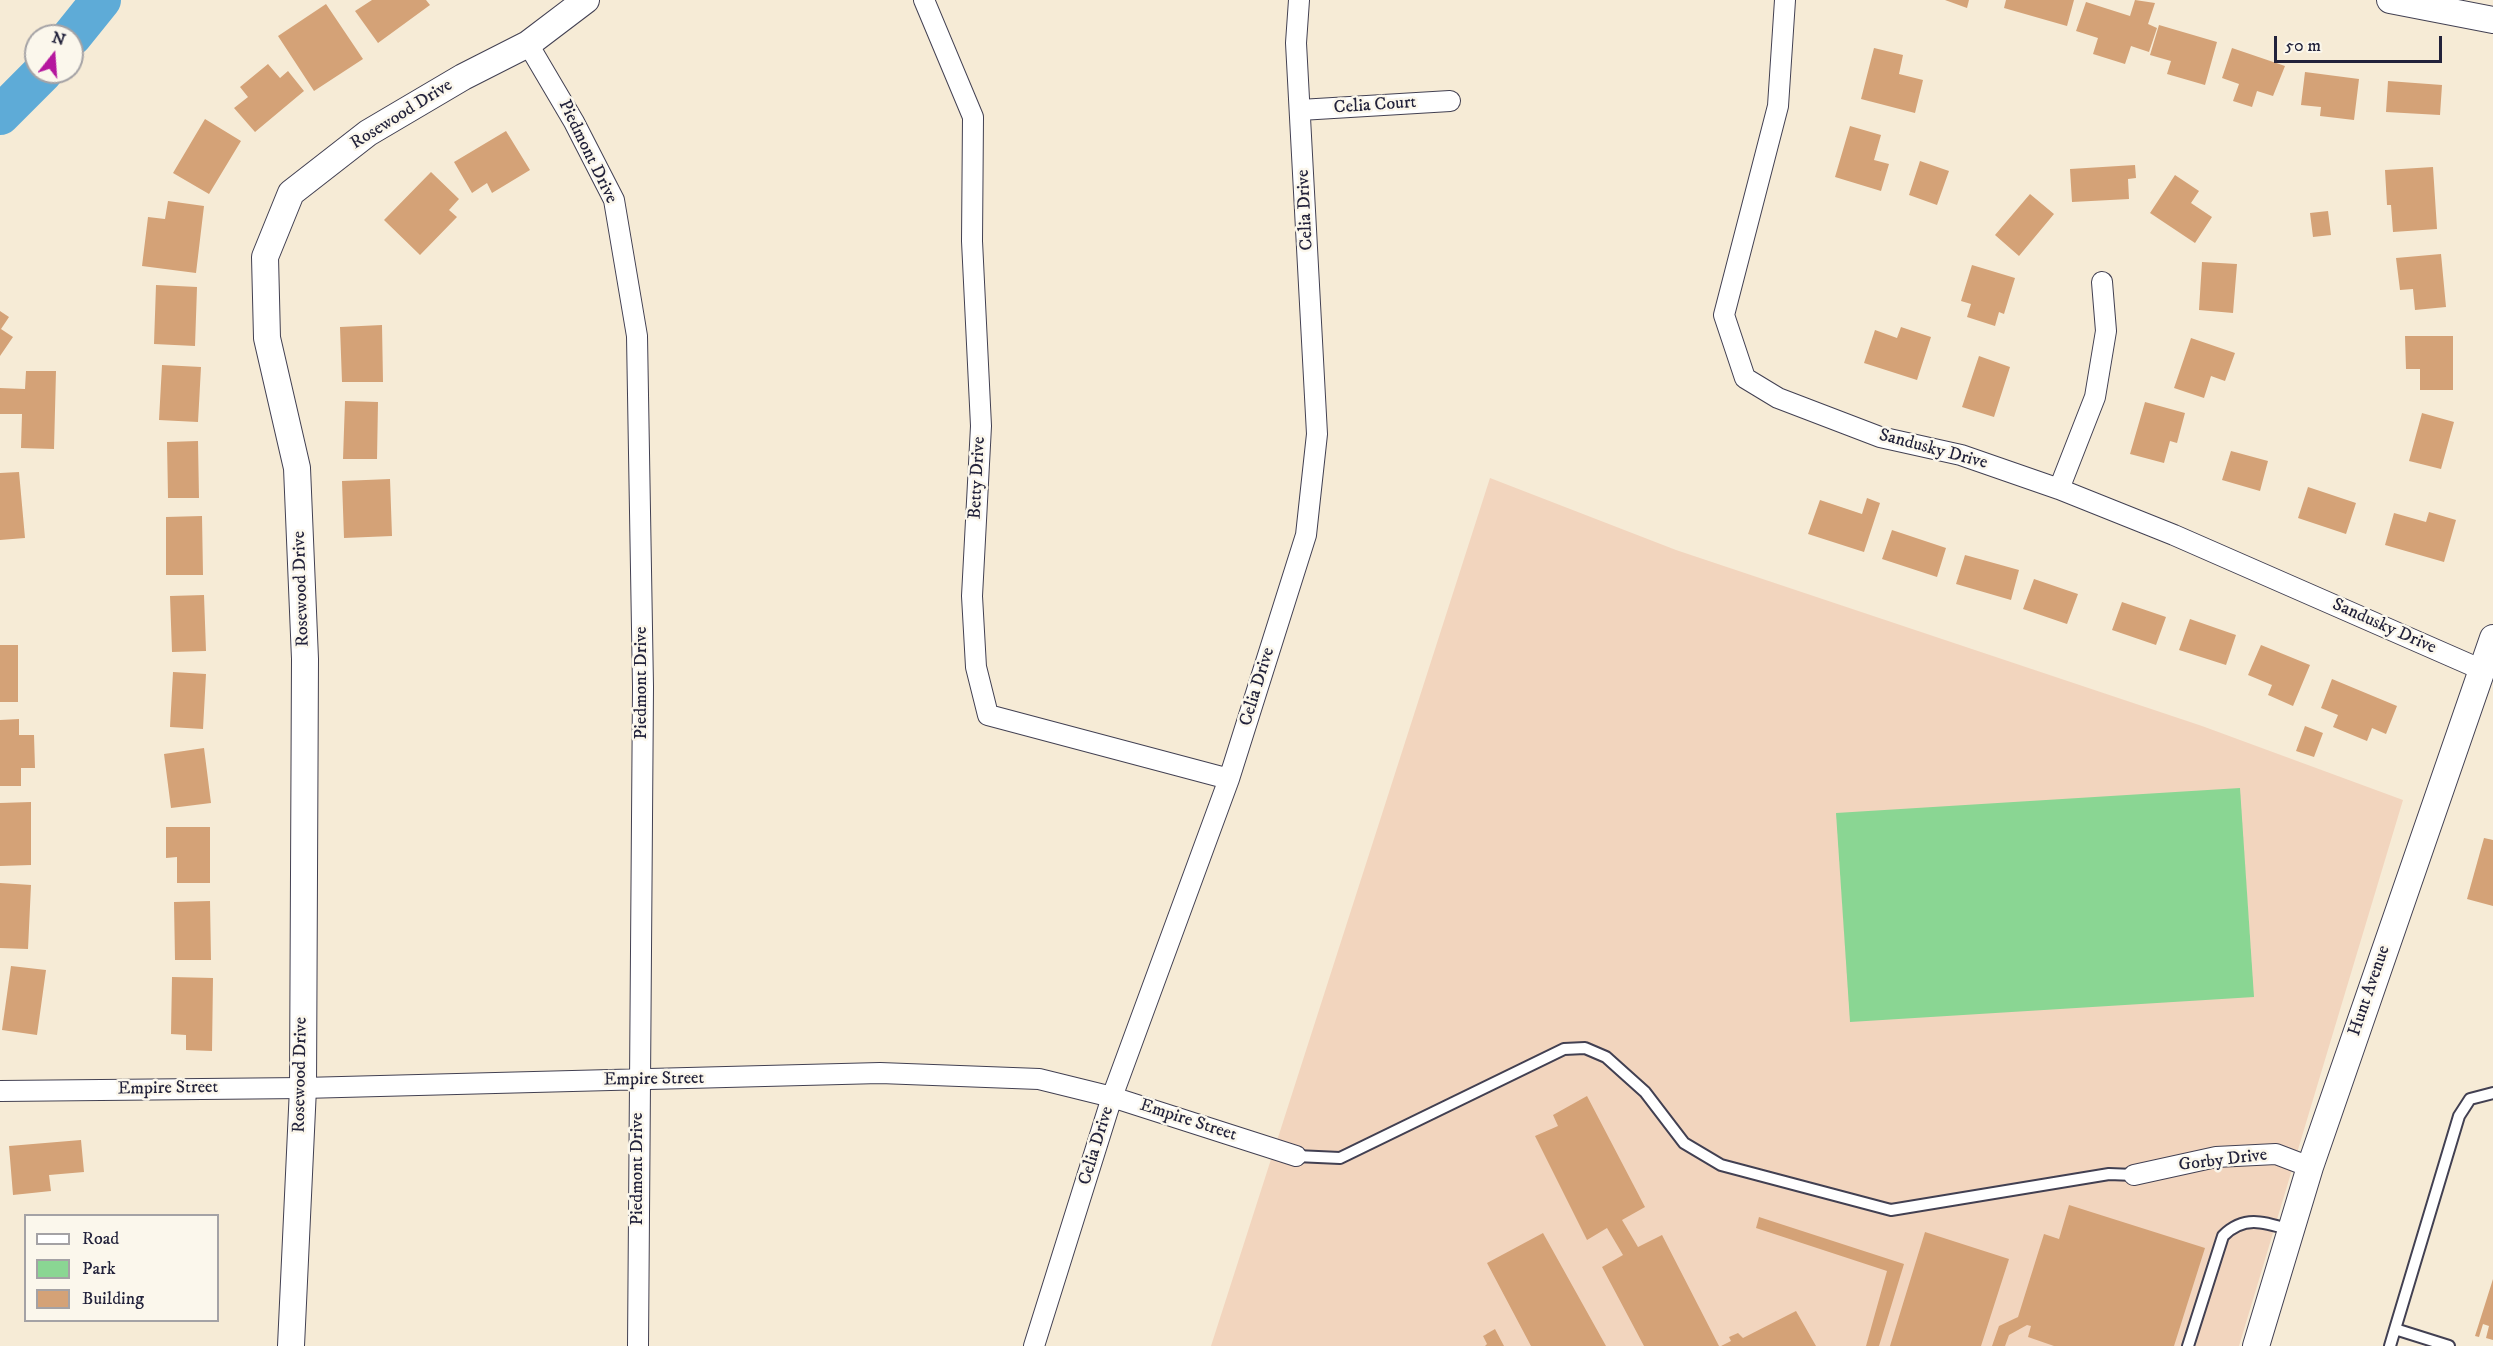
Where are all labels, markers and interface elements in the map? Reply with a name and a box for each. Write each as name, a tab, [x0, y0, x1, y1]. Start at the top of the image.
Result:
north arrow	[24, 24, 84, 84]
scale bar	[2277, 24, 2445, 62]
text: N	[49, 27, 68, 50]
text: 50 m	[2285, 35, 2321, 57]
street label: Rosewood Drive	[347, 75, 457, 155]
street label: Celia Court	[1333, 92, 1417, 120]
street label: Piedmont Drive	[553, 97, 621, 207]
street label: Celia Drive	[1293, 169, 1319, 251]
street label: Sandusky Drive	[1876, 425, 1990, 475]
street label: Betty Drive	[965, 436, 991, 520]
street label: Rosewood Drive	[289, 531, 315, 647]
street label: Sandusky Drive	[2329, 594, 2439, 660]
street label: Piedmont Drive	[631, 627, 653, 739]
street label: Celia Drive	[1236, 645, 1280, 729]
street label: Hunt Avenue	[2344, 943, 2396, 1039]
street label: Rosewood Drive	[289, 1017, 313, 1133]
street label: Empire Street	[604, 1068, 704, 1092]
street label: Empire Street	[118, 1077, 218, 1101]
street label: Empire Street	[1137, 1095, 1239, 1147]
street label: Celia Drive	[1075, 1104, 1119, 1188]
street label: Piedmont Drive	[627, 1113, 649, 1225]
street label: Gorby Drive	[2178, 1145, 2268, 1177]
legend	[24, 1214, 219, 1322]
text: Road	[82, 1228, 119, 1250]
text: Park	[82, 1258, 116, 1280]
text: Building	[82, 1288, 144, 1310]

